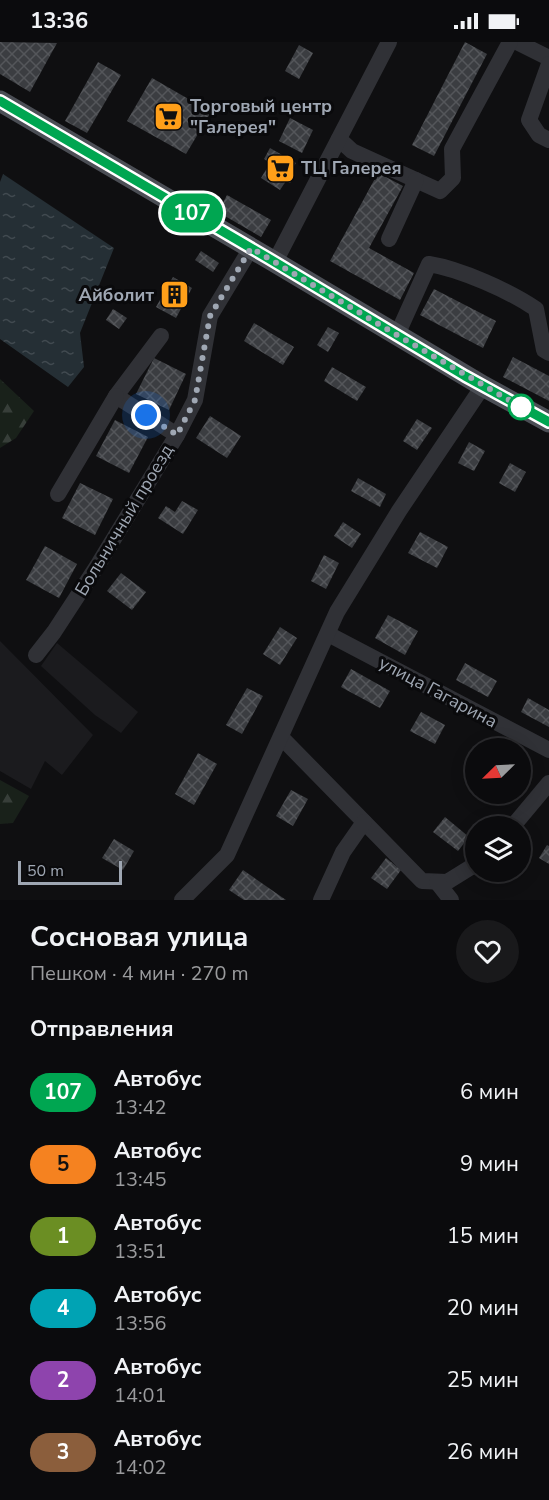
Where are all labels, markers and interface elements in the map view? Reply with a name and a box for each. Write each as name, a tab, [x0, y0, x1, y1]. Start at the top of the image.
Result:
text: 13:36	[30, 6, 88, 36]
place label: Торговый центр "Галерея"	[190, 94, 332, 139]
supermarket icon: Торговый центр "Галерея"	[153, 100, 185, 132]
supermarket icon: ТЦ Галерея	[264, 152, 296, 184]
place label: ТЦ Галерея	[301, 156, 402, 180]
line badge: 107	[158, 194, 226, 232]
text: 107	[173, 199, 211, 227]
building icon: Айболит	[159, 279, 191, 311]
place label: Айболит	[79, 283, 154, 307]
unlabelled marker	[508, 394, 534, 420]
your location	[131, 400, 161, 430]
street label: Больничный проезд	[69, 440, 179, 600]
street label: улица Гагарина	[375, 651, 501, 733]
north arrow	[465, 738, 531, 804]
map controls	[465, 738, 531, 882]
button: layers	[465, 816, 531, 882]
scale bar	[18, 858, 122, 886]
text: 50 m	[27, 860, 64, 882]
text: Сосновая улица	[30, 918, 248, 956]
button: heart	[456, 920, 519, 983]
text: Пешком · 4 мин · 270 m	[30, 960, 249, 987]
text: Отправления	[30, 1014, 174, 1044]
text: Автобус	[114, 1064, 202, 1094]
text: 6 мин	[460, 1077, 519, 1107]
text: 107	[44, 1078, 82, 1106]
text: 13:42	[114, 1094, 167, 1121]
text: Автобус	[114, 1136, 202, 1166]
text: 9 мин	[460, 1149, 519, 1179]
text: 5	[57, 1150, 69, 1178]
text: 13:45	[114, 1166, 167, 1193]
text: Автобус	[114, 1208, 202, 1238]
text: 15 мин	[447, 1221, 519, 1251]
text: 1	[57, 1222, 69, 1250]
text: 13:51	[114, 1238, 167, 1265]
text: Автобус	[114, 1280, 202, 1310]
text: 20 мин	[447, 1293, 519, 1323]
text: 4	[57, 1294, 69, 1322]
text: 13:56	[114, 1310, 167, 1337]
text: Автобус	[114, 1352, 202, 1382]
text: 25 мин	[447, 1365, 519, 1395]
text: 2	[57, 1366, 69, 1394]
text: 14:01	[114, 1382, 167, 1409]
text: Автобус	[114, 1424, 202, 1454]
text: 26 мин	[447, 1437, 519, 1467]
text: 3	[57, 1438, 69, 1466]
text: 14:02	[114, 1454, 167, 1481]

